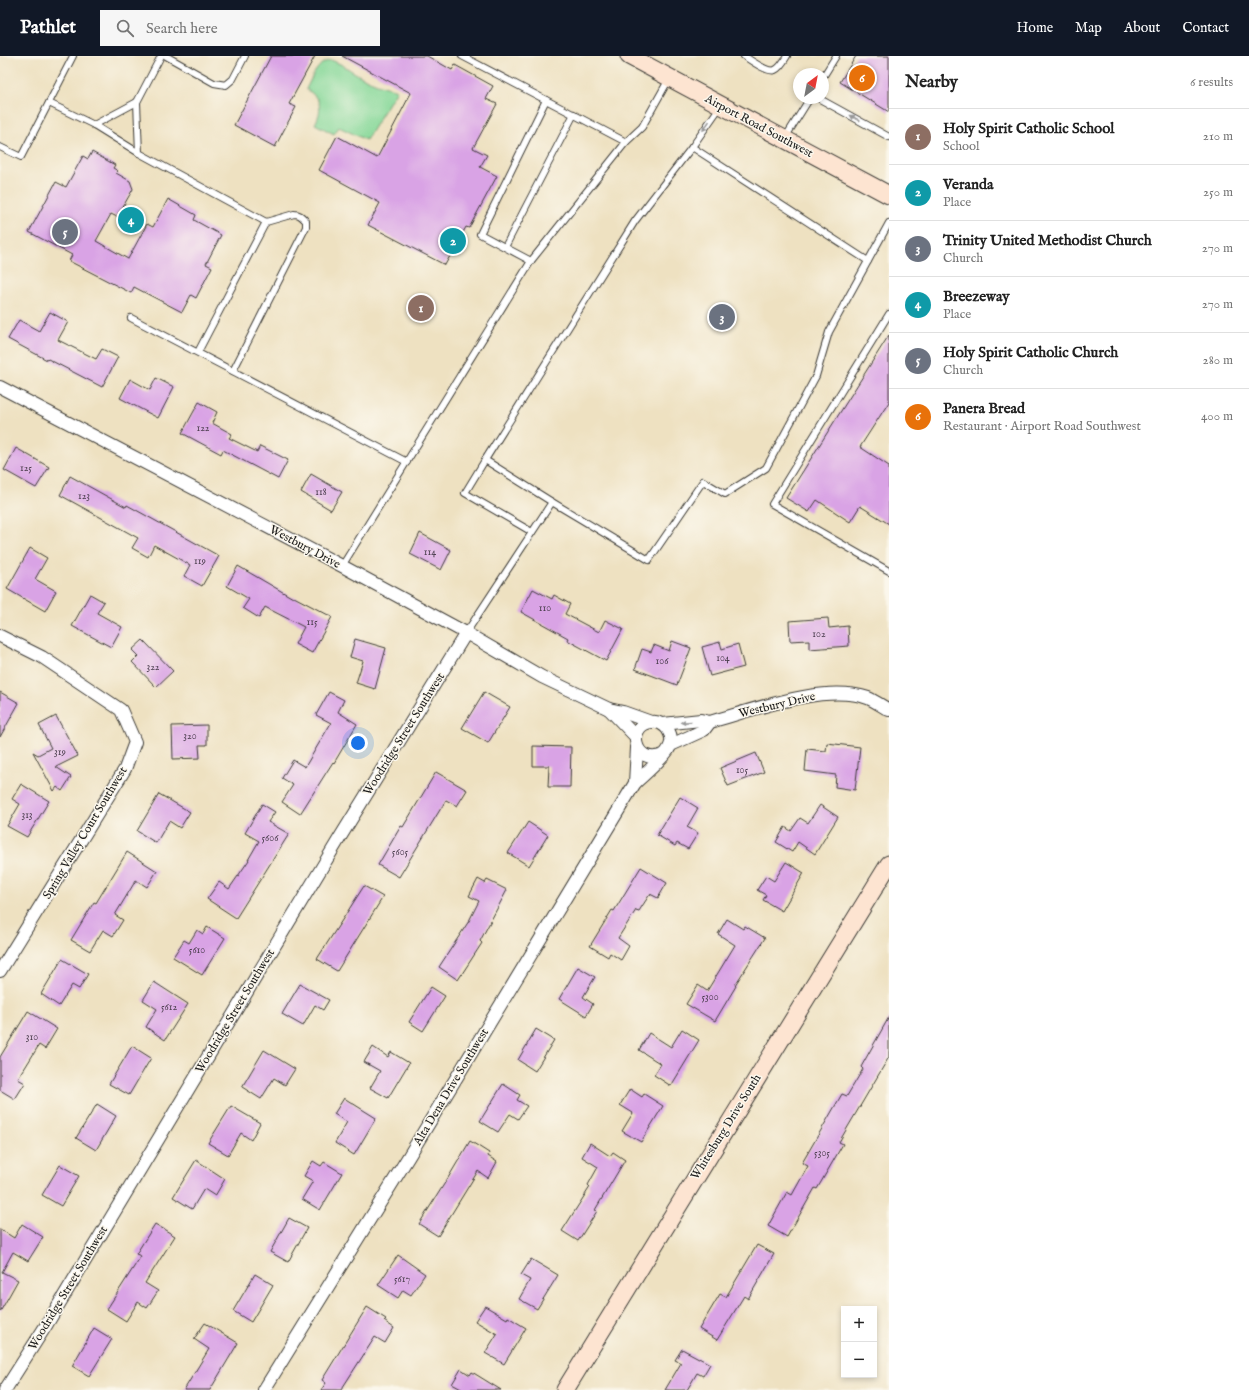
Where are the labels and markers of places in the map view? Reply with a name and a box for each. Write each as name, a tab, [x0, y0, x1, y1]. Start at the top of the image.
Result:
pin: 6	[849, 63, 875, 93]
pin: 4	[118, 205, 144, 235]
pin: 5	[52, 217, 78, 247]
pin: 2	[440, 226, 466, 256]
pin: 1	[408, 293, 434, 323]
pin: 3	[709, 302, 735, 332]

